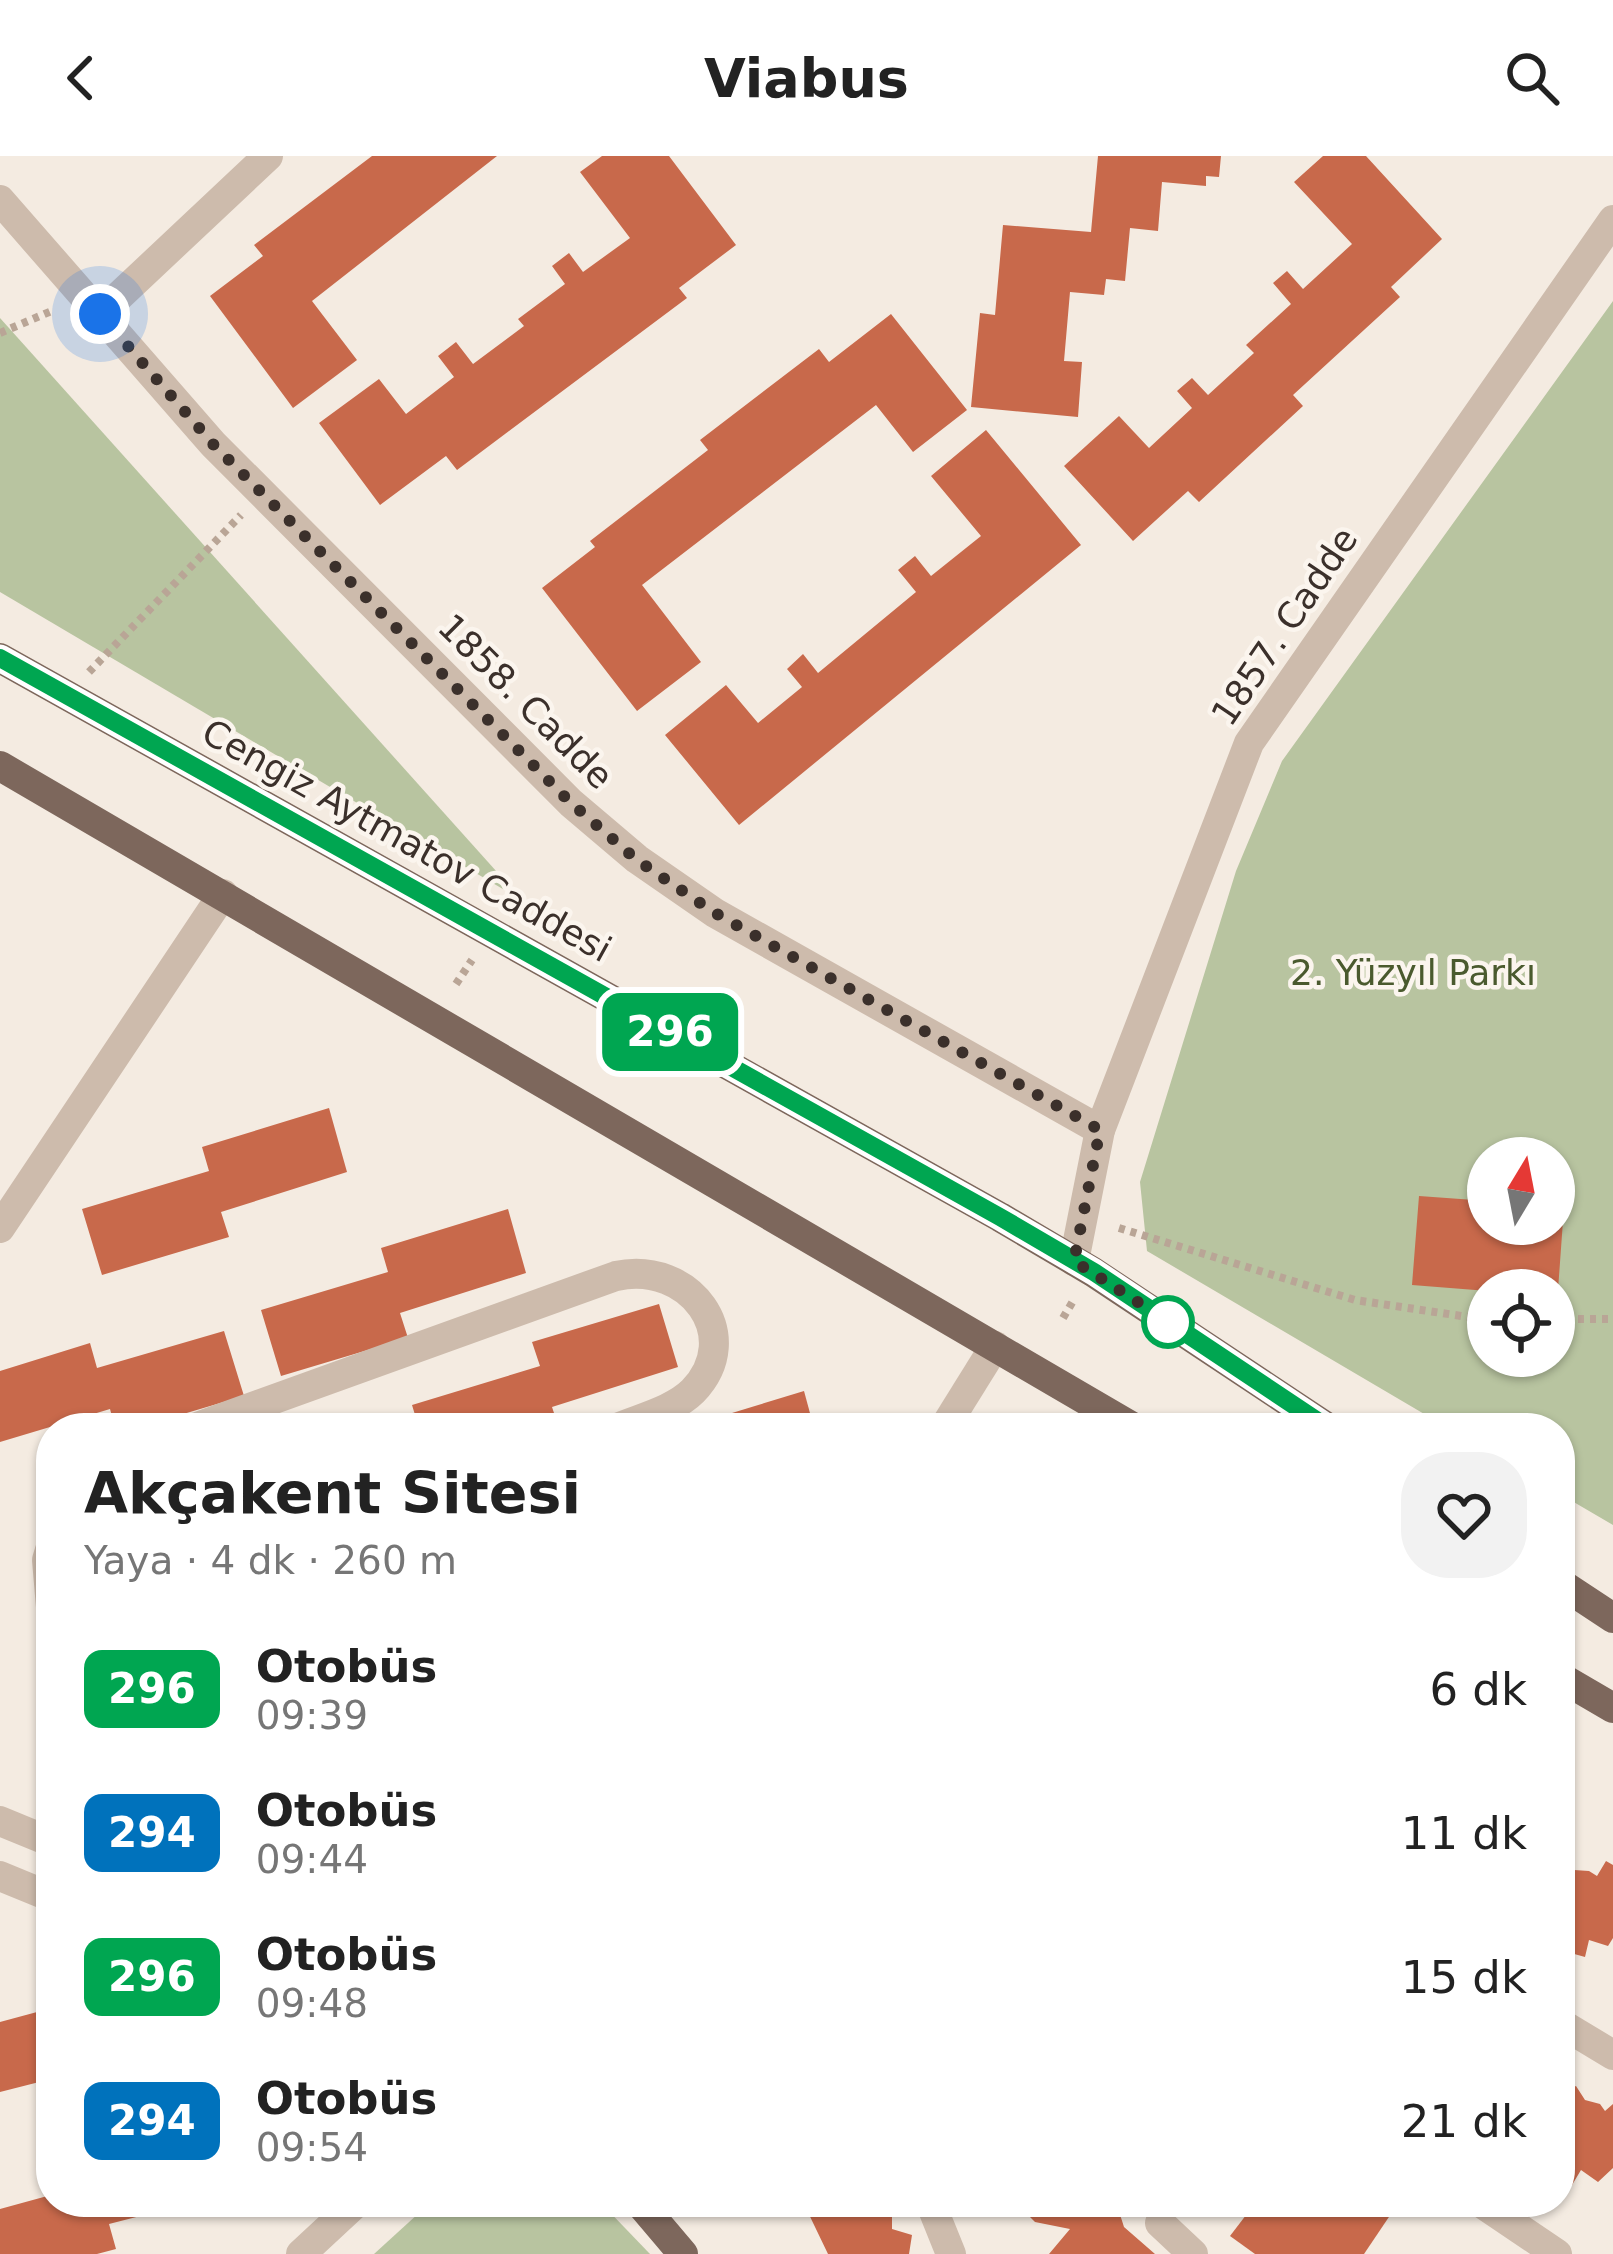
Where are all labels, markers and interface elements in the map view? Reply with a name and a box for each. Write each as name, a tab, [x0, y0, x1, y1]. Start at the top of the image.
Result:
icon: back	[48, 45, 114, 111]
icon: search	[1499, 45, 1565, 111]
text: Viabus	[704, 47, 909, 110]
your location	[70, 284, 130, 344]
street label: 1857. Cadde	[1203, 520, 1366, 733]
street label: 1858. Cadde	[430, 606, 621, 797]
street label: Cengiz Aytmatov Caddesi	[195, 711, 618, 970]
park label: 2. Yüzyıl Parkı	[1290, 952, 1536, 993]
line badge: 296	[601, 993, 739, 1071]
text: 296	[626, 1007, 714, 1056]
north arrow	[1467, 1137, 1575, 1245]
map controls	[1467, 1137, 1575, 1377]
button: locate	[1467, 1269, 1575, 1377]
unlabelled marker	[1143, 1297, 1193, 1347]
button: heart	[1401, 1452, 1527, 1578]
text: Akçakent Sitesi	[84, 1460, 581, 1526]
text: Yaya · 4 dk · 260 m	[84, 1538, 457, 1583]
text: Otobüs	[256, 1640, 437, 1693]
text: 6 dk	[1429, 1663, 1527, 1716]
text: 296	[108, 1664, 196, 1713]
text: 09:39	[256, 1693, 368, 1738]
text: Otobüs	[256, 1784, 437, 1837]
text: 11 dk	[1401, 1807, 1527, 1860]
text: 294	[108, 1808, 196, 1857]
text: 09:44	[256, 1837, 368, 1882]
text: Otobüs	[256, 1928, 437, 1981]
text: 15 dk	[1401, 1951, 1527, 2004]
text: 296	[108, 1952, 196, 2001]
text: 09:48	[256, 1981, 368, 2026]
text: Otobüs	[256, 2072, 437, 2125]
text: 21 dk	[1401, 2095, 1527, 2148]
text: 294	[108, 2096, 196, 2145]
text: 09:54	[256, 2125, 368, 2170]

